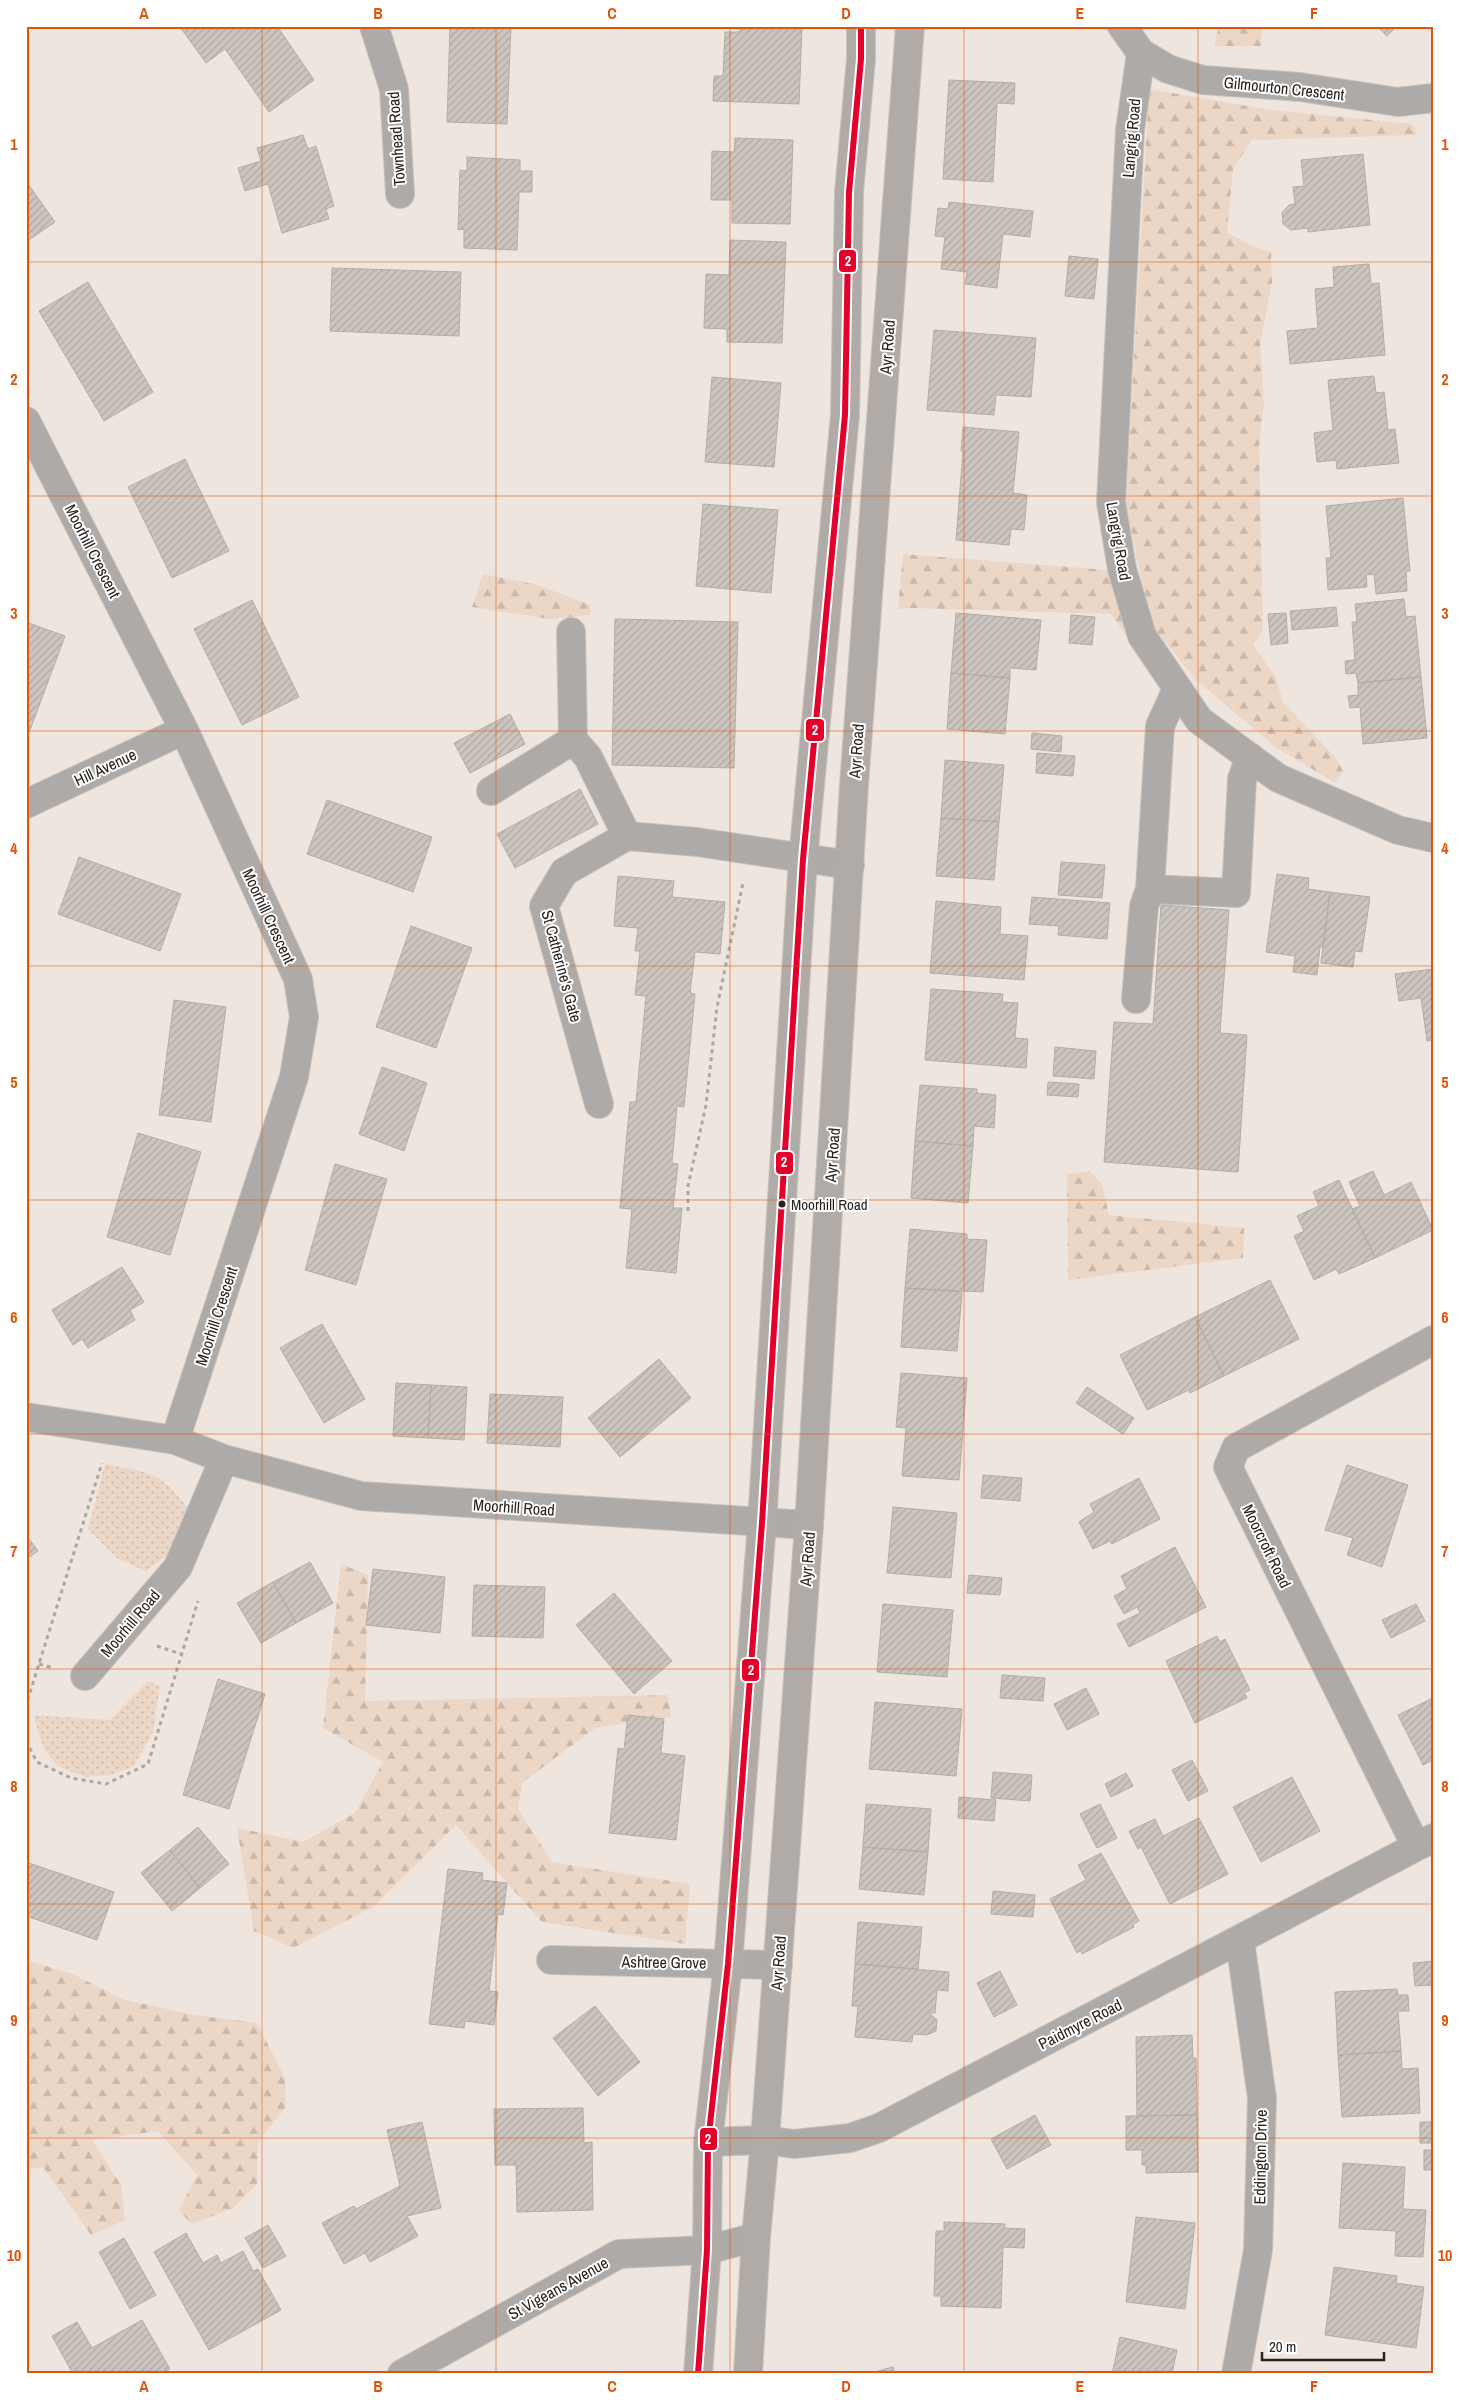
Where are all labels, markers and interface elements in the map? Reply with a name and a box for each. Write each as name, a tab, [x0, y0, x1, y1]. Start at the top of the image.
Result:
text: A	[139, 2, 149, 24]
text: B	[373, 2, 383, 24]
text: C	[607, 2, 617, 24]
text: D	[841, 2, 851, 24]
text: E	[1076, 2, 1085, 24]
text: F	[1310, 2, 1318, 24]
street label: Gilmourton Crescent	[1223, 71, 1346, 105]
street label: Townhead Road	[382, 91, 410, 187]
street label: Langrig Road	[1117, 97, 1145, 179]
text: 1	[10, 133, 18, 155]
text: 1	[1441, 133, 1449, 155]
line badge: 2	[838, 249, 857, 273]
text: 2	[845, 252, 851, 270]
street label: Ayr Road	[874, 319, 900, 376]
text: 2	[10, 368, 18, 390]
text: 2	[1441, 368, 1449, 390]
street label: Moorhill Crescent	[60, 500, 126, 602]
street label: Langrig Road	[1101, 500, 1137, 582]
text: 3	[10, 602, 18, 624]
text: 3	[1441, 602, 1449, 624]
line badge: 2	[805, 718, 825, 742]
text: 2	[812, 721, 818, 739]
street label: Ayr Road	[843, 723, 869, 780]
street label: Hill Avenue	[70, 743, 140, 791]
text: 4	[10, 837, 18, 859]
text: 4	[1441, 837, 1449, 859]
street label: Moorhill Crescent	[237, 865, 301, 968]
street label: St Catherine's Gate	[537, 908, 587, 1024]
text: 5	[10, 1071, 18, 1093]
text: 5	[1441, 1071, 1449, 1093]
street label: Ayr Road	[819, 1127, 845, 1184]
line badge: 2	[775, 1151, 794, 1175]
text: 2	[781, 1153, 787, 1171]
place label: Moorhill Road	[791, 1194, 868, 1215]
marker: Moorhill Road	[777, 1199, 787, 1209]
street label: Moorhill Crescent	[190, 1263, 242, 1368]
text: 6	[10, 1306, 18, 1328]
text: 6	[1441, 1306, 1449, 1328]
street label: Moorhill Road	[472, 1493, 556, 1521]
street label: Moorcroft Road	[1237, 1501, 1297, 1591]
street label: Ayr Road	[794, 1531, 820, 1588]
text: 7	[10, 1540, 18, 1562]
text: 7	[1441, 1540, 1449, 1562]
street label: Moorhill Road	[95, 1585, 165, 1661]
line badge: 2	[741, 1658, 760, 1682]
text: 2	[748, 1661, 754, 1679]
text: 8	[10, 1775, 18, 1797]
text: 8	[1441, 1775, 1449, 1797]
street label: Ayr Road	[765, 1935, 791, 1992]
street label: Ashtree Grove	[621, 1950, 706, 1974]
street label: Paidmyre Road	[1034, 1994, 1126, 2054]
text: 9	[10, 2009, 18, 2031]
text: 9	[1441, 2009, 1449, 2031]
street label: Eddington Drive	[1248, 2109, 1272, 2205]
line badge: 2	[699, 2127, 718, 2151]
text: 2	[705, 2130, 711, 2148]
text: 10	[7, 2244, 21, 2266]
text: 10	[1438, 2244, 1452, 2266]
street label: St Vigeans Avenue	[504, 2251, 612, 2325]
scale bar	[1262, 2330, 1384, 2362]
text: 20 m	[1269, 2336, 1296, 2357]
text: A	[139, 2375, 149, 2397]
text: B	[373, 2375, 383, 2397]
text: C	[607, 2375, 617, 2397]
text: D	[841, 2375, 851, 2397]
text: E	[1076, 2375, 1085, 2397]
text: F	[1310, 2375, 1318, 2397]

